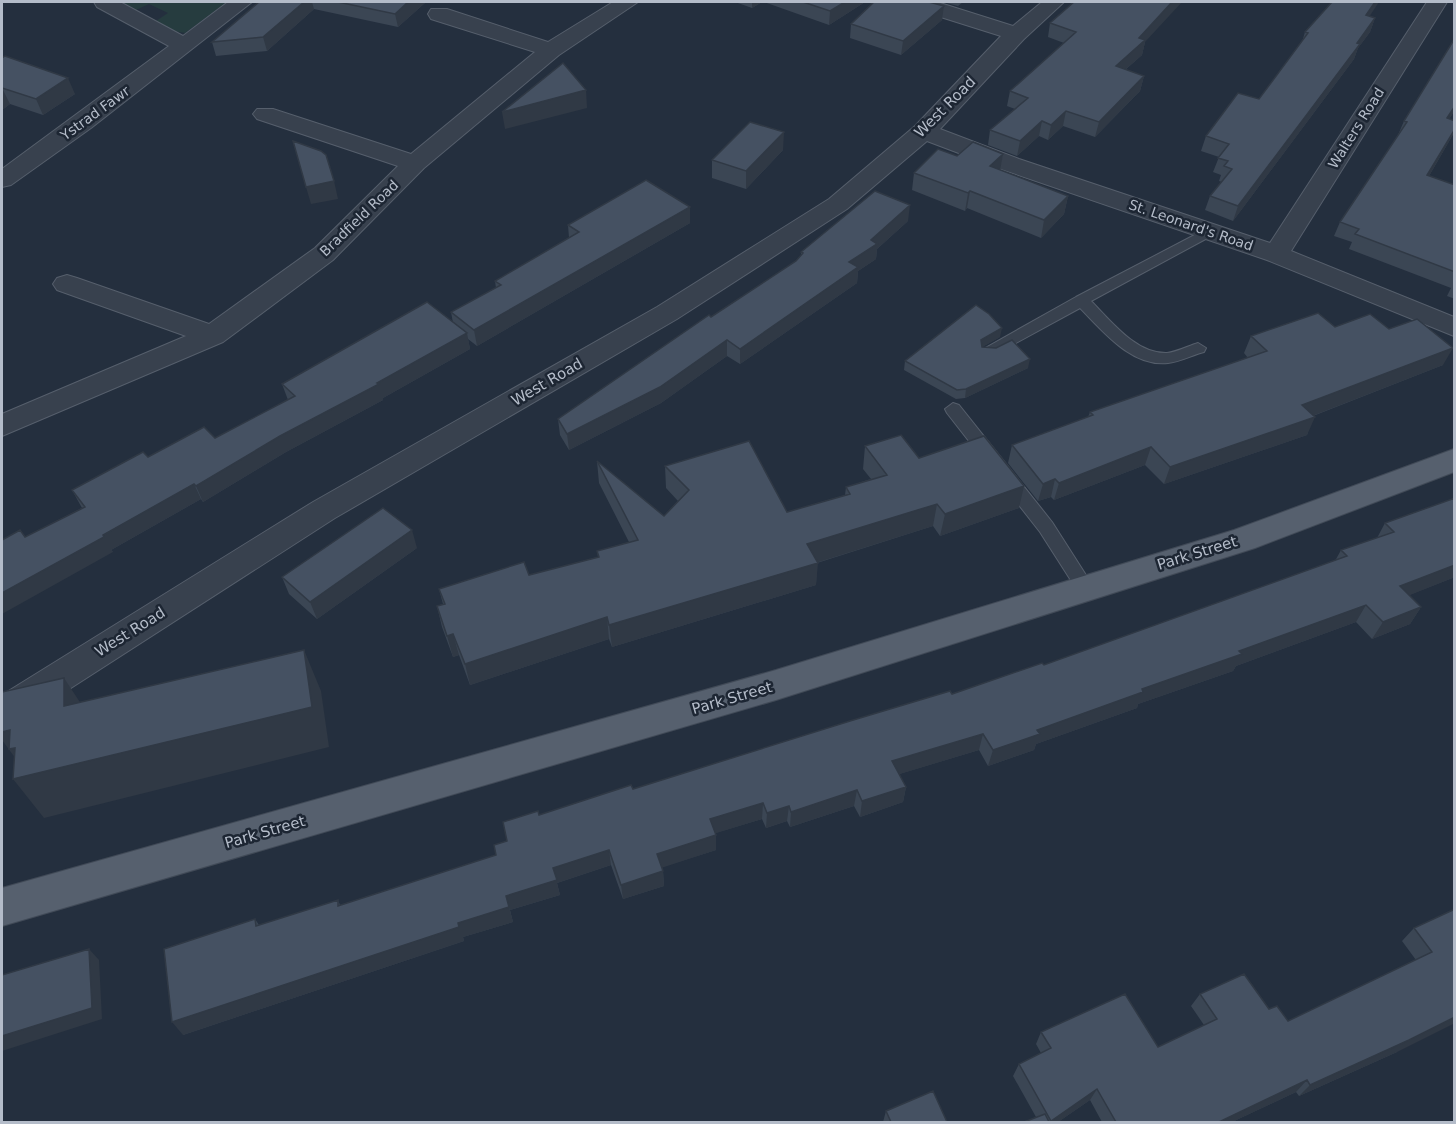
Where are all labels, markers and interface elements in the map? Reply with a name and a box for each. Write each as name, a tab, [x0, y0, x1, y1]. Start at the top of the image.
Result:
street label: West Road	[911, 73, 979, 141]
street label: Ystrad Fawr	[56, 82, 133, 144]
street label: Walters Road	[1325, 85, 1387, 171]
street label: Bradfield Road	[317, 177, 401, 259]
street label: St. Leonard's Road	[1127, 196, 1255, 254]
street label: West Road	[508, 354, 586, 410]
street label: Park Street	[1155, 532, 1239, 574]
street label: West Road	[92, 603, 168, 661]
street label: Park Street	[690, 678, 774, 718]
street label: Park Street	[223, 812, 307, 852]

